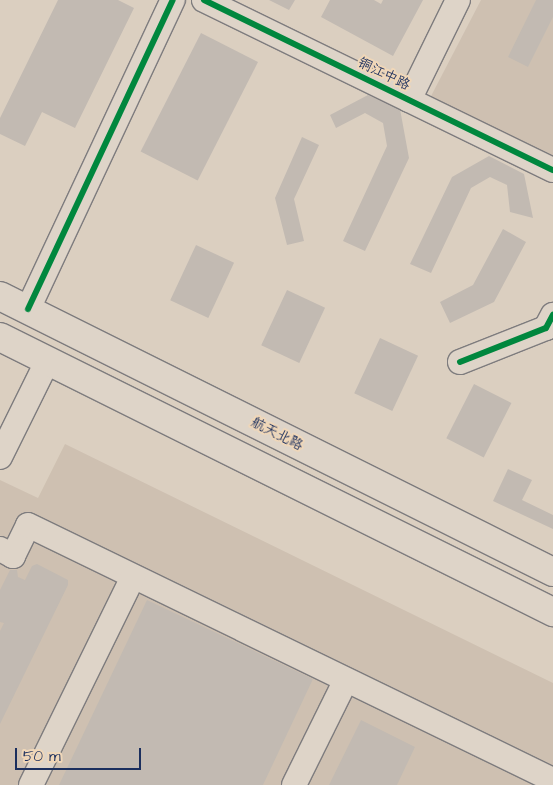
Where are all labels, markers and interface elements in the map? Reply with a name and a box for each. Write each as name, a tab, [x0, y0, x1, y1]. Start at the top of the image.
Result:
street label: 铜江中路	[355, 54, 413, 94]
street label: 航天北路	[248, 414, 306, 454]
scale bar	[18, 738, 144, 770]
text: 50 m	[23, 746, 61, 767]

